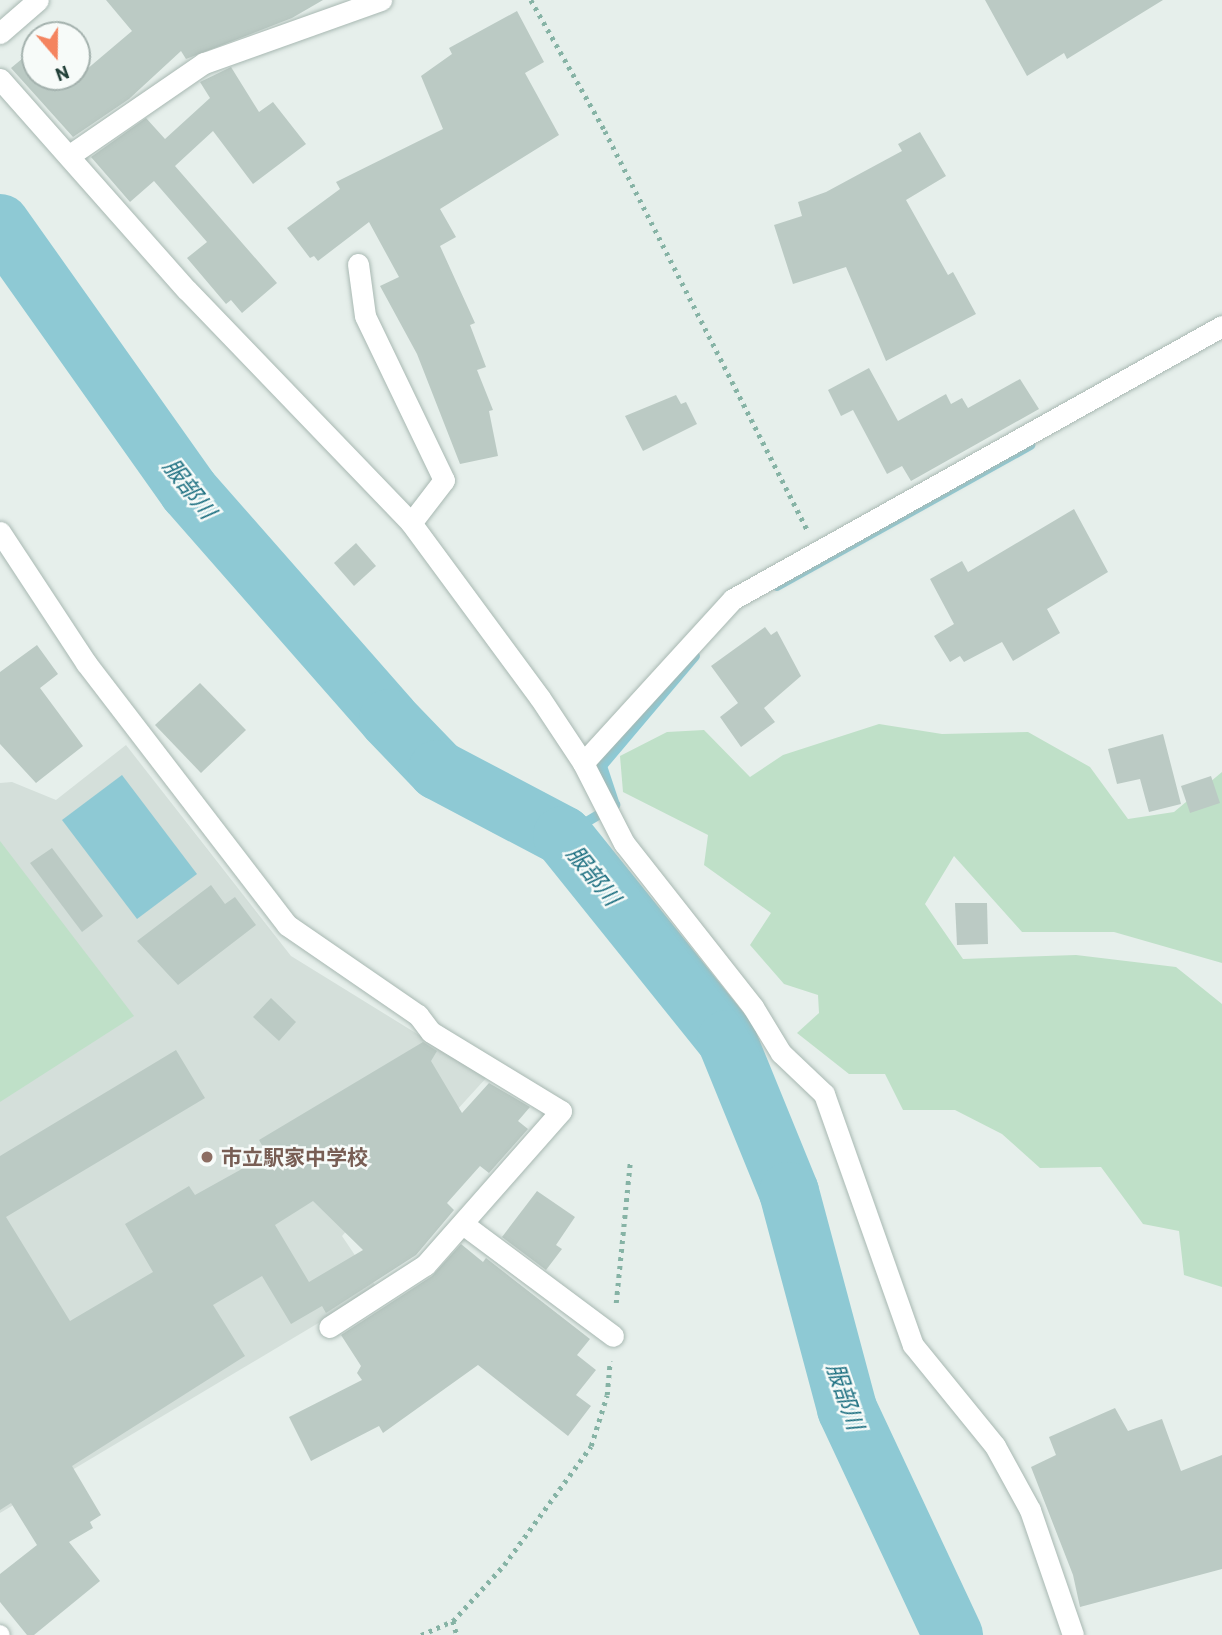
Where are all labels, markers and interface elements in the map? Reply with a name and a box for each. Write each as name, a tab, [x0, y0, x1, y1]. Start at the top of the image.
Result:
north arrow	[21, 21, 91, 91]
text: N	[53, 61, 73, 87]
water label: 服部川	[158, 452, 222, 524]
water label: 服部川	[562, 840, 626, 910]
place label: 市立駅家中学校	[221, 1144, 368, 1170]
marker: 市立駅家中学校	[199, 1149, 215, 1165]
water label: 服部川	[822, 1359, 870, 1433]

